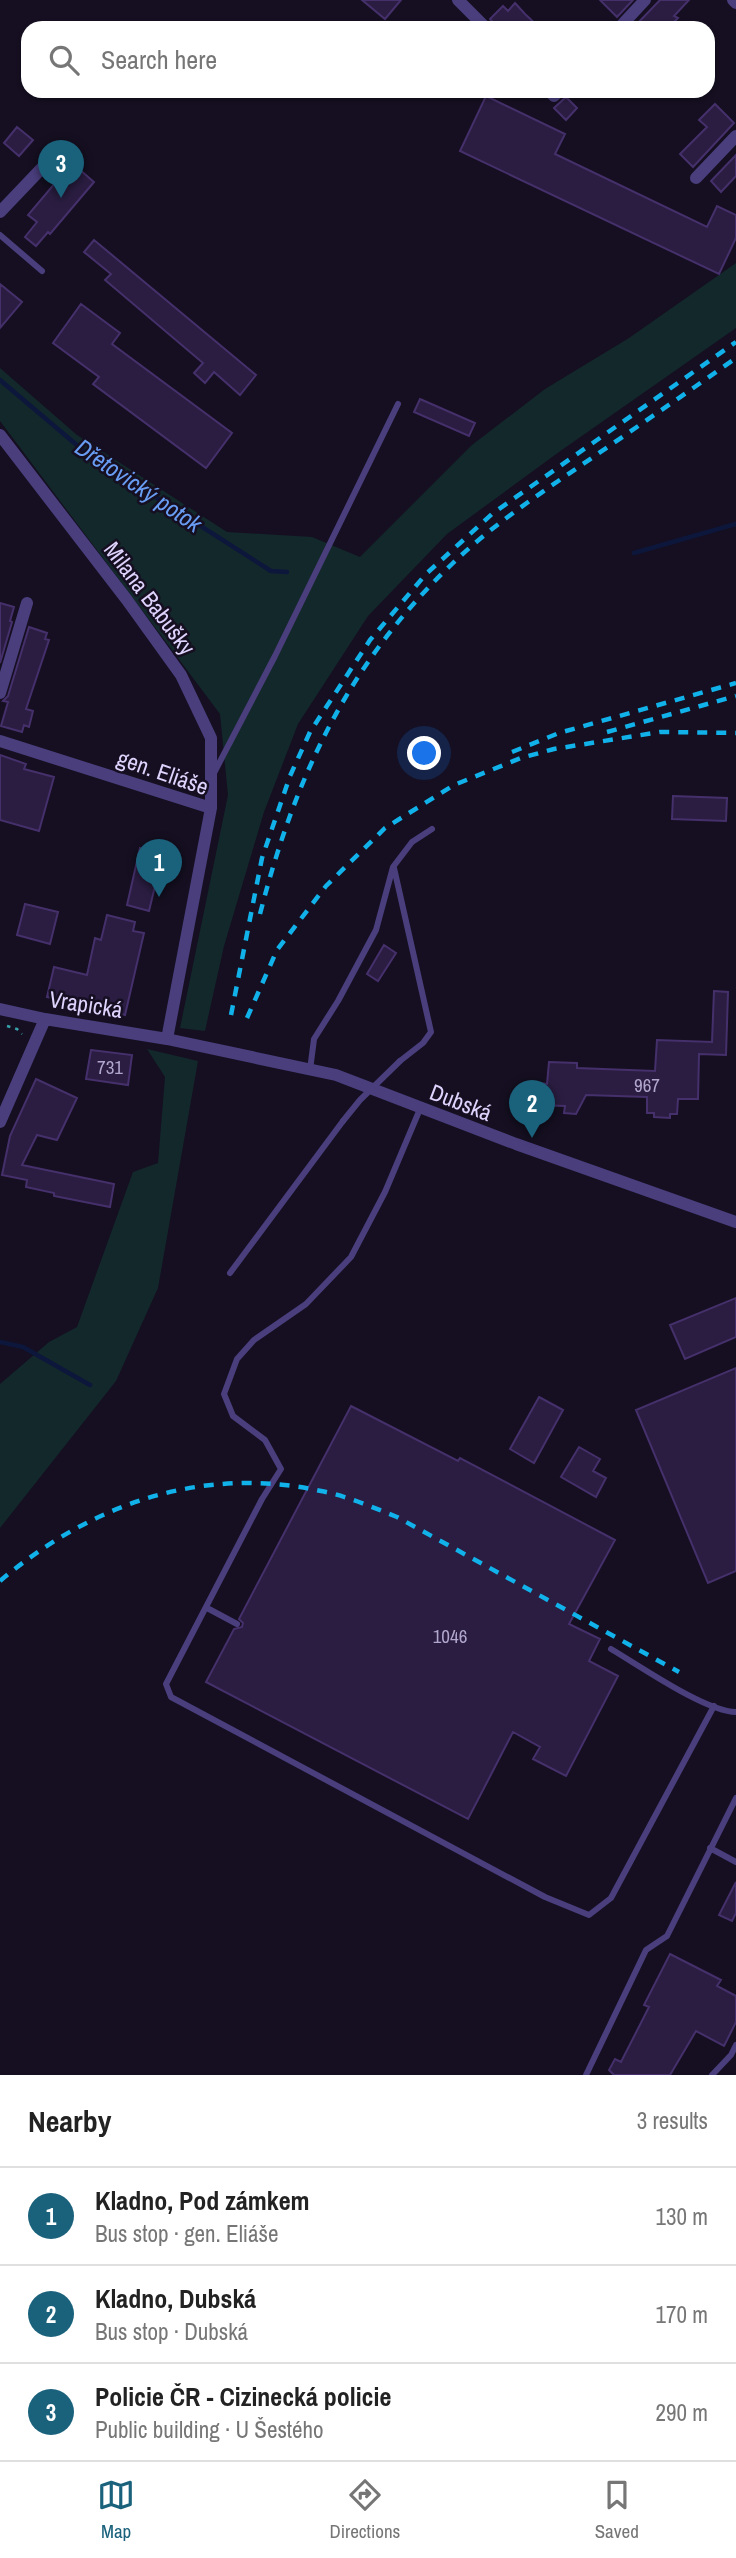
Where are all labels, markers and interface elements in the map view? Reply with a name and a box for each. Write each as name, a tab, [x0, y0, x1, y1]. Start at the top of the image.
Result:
search box	[21, 21, 715, 98]
icon: search	[45, 41, 83, 79]
text: Search here	[101, 42, 217, 77]
pin: 3	[38, 140, 84, 198]
water label: Dřetovický potok	[69, 431, 210, 540]
street label: Milana Babušky	[97, 535, 203, 661]
your location	[407, 736, 441, 770]
street label: gen. Eliáše	[113, 742, 213, 802]
pin: 1	[136, 839, 182, 897]
street label: Vrapická	[47, 983, 125, 1025]
house number: 731	[97, 1054, 123, 1080]
house number: 967	[634, 1072, 660, 1098]
street label: Dubská	[426, 1076, 497, 1128]
pin: 2	[509, 1080, 555, 1138]
house number: 1046	[433, 1623, 467, 1649]
text: Nearby	[28, 2101, 111, 2141]
text: 3 results	[637, 2105, 708, 2136]
text: Kladno, Pod zámkem	[95, 2183, 309, 2218]
text: 1	[46, 2201, 56, 2232]
text: 130 m	[656, 2201, 708, 2232]
text: Bus stop · gen. Eliáše	[95, 2218, 279, 2249]
text: Kladno, Dubská	[95, 2281, 256, 2316]
text: 2	[46, 2299, 56, 2330]
text: 170 m	[656, 2299, 708, 2330]
text: Bus stop · Dubská	[95, 2316, 248, 2347]
text: Policie ČR - Cizinecká policie	[95, 2379, 391, 2414]
text: 3	[46, 2397, 56, 2428]
text: 290 m	[656, 2397, 708, 2428]
text: Public building · U Šestého	[95, 2414, 324, 2445]
tab: Map	[97, 2476, 135, 2544]
tab: Directions	[329, 2476, 400, 2544]
tab: Saved	[595, 2476, 639, 2544]

